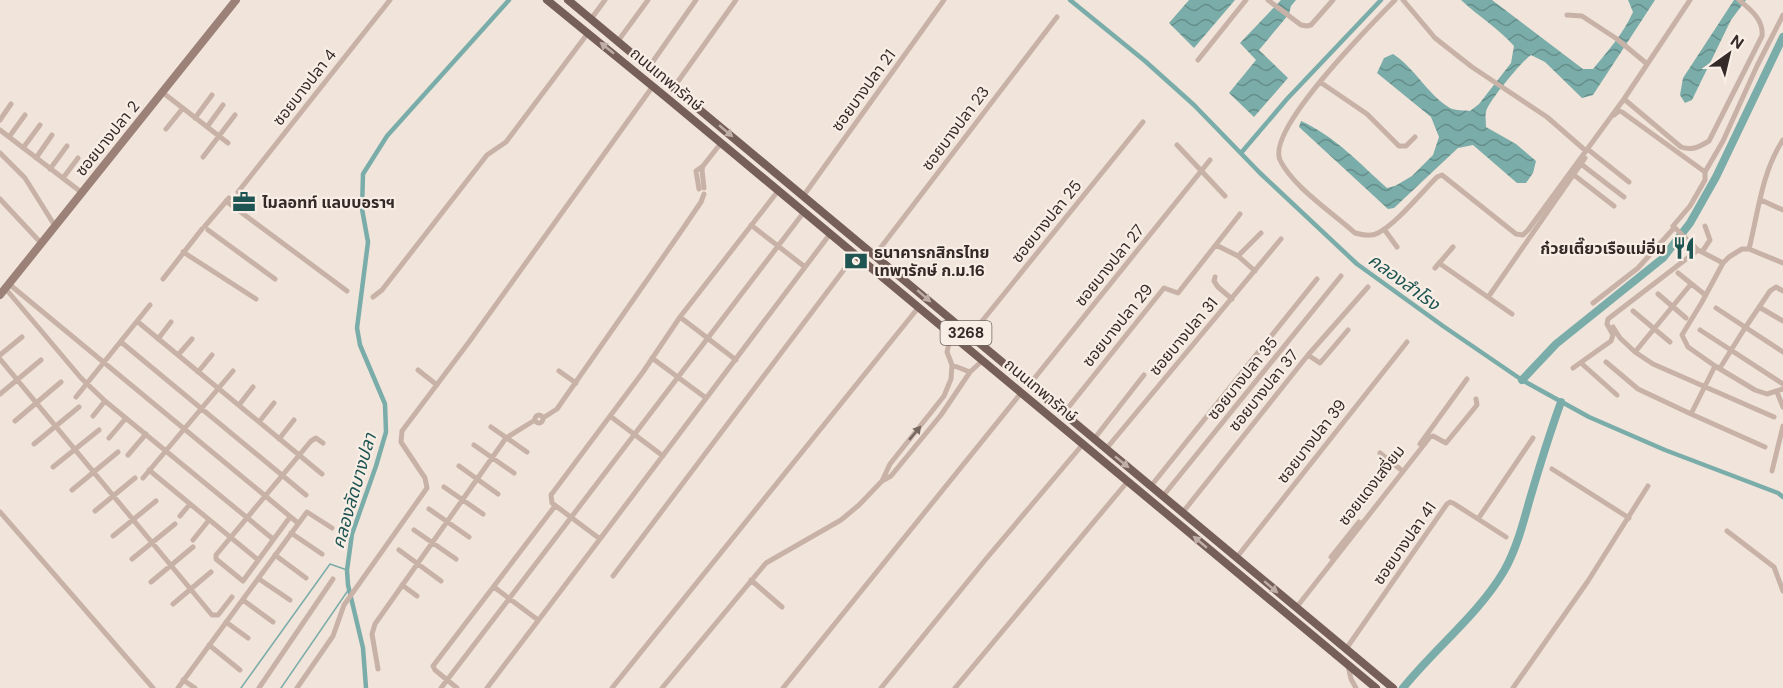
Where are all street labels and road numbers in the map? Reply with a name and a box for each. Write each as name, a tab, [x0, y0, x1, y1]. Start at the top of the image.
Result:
street label: ถนนเทพารักษ์	[626, 43, 708, 116]
street label: ซอยบางปลา 4	[268, 45, 341, 130]
street label: ซอยบางปลา 21	[827, 45, 900, 135]
street label: ซอยบางปลา 23	[917, 82, 994, 175]
street label: ซอยบางปลา 2	[71, 96, 144, 180]
street label: ซอยบางปลา 25	[1006, 176, 1086, 267]
street label: ซอยบางปลา 27	[1070, 220, 1149, 311]
street label: ซอยบางปลา 29	[1077, 279, 1157, 371]
street label: ซอยบางปลา 31	[1144, 293, 1222, 380]
road number: 3268	[940, 321, 992, 345]
street label: ซอยบางปลา 35	[1202, 332, 1282, 424]
street label: ซอยบางปลา 37	[1224, 345, 1303, 436]
street label: ถนนเทพารักษ์	[1000, 354, 1082, 427]
street label: ซอยบางปลา 39	[1272, 395, 1351, 488]
street label: ซอยแดงเสงี่ยม	[1333, 440, 1409, 530]
street label: ซอยบางปลา 41	[1368, 498, 1441, 589]

